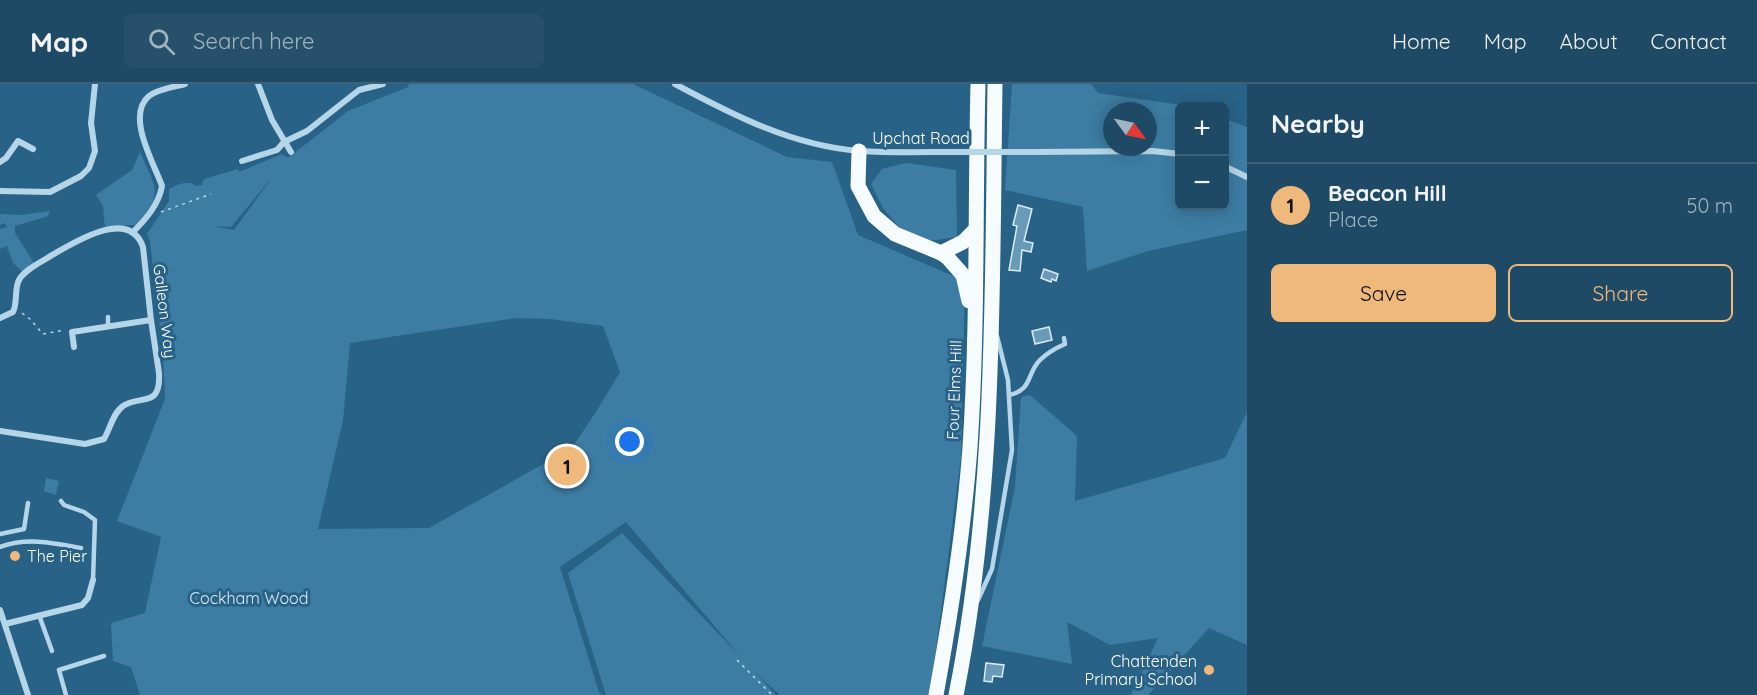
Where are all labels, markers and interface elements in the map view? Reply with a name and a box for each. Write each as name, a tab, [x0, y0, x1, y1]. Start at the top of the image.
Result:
search box	[124, 14, 544, 68]
text: Map	[30, 24, 88, 59]
icon: search	[145, 25, 178, 58]
text: Search here	[193, 27, 315, 55]
text: Home	[1392, 28, 1451, 54]
text: Map	[1484, 28, 1527, 54]
text: About	[1560, 28, 1618, 54]
text: Contact	[1651, 28, 1727, 54]
north arrow	[1103, 102, 1157, 156]
map controls	[1175, 102, 1229, 210]
button: +	[1175, 102, 1229, 156]
text: Nearby	[1271, 107, 1365, 140]
street label: Upchat Road	[872, 128, 970, 148]
button: −	[1175, 156, 1229, 210]
text: Beacon Hill	[1328, 179, 1447, 207]
text: 1	[1287, 193, 1294, 218]
text: 50 m	[1687, 193, 1733, 218]
text: Place	[1328, 207, 1378, 232]
street label: Galleon Way	[149, 263, 181, 359]
button: Save	[1271, 264, 1496, 322]
button: Share	[1508, 264, 1733, 322]
street label: Four Elms Hill	[942, 340, 966, 440]
your location	[615, 427, 644, 456]
pin: 1	[548, 444, 586, 488]
place label: The Pier	[27, 546, 87, 566]
marker: The Pier	[8, 549, 22, 563]
park label: Cockham Wood	[190, 588, 308, 608]
place label: Chattenden Primary School	[1085, 651, 1197, 689]
marker: Chattenden Primary School	[1202, 663, 1216, 677]

